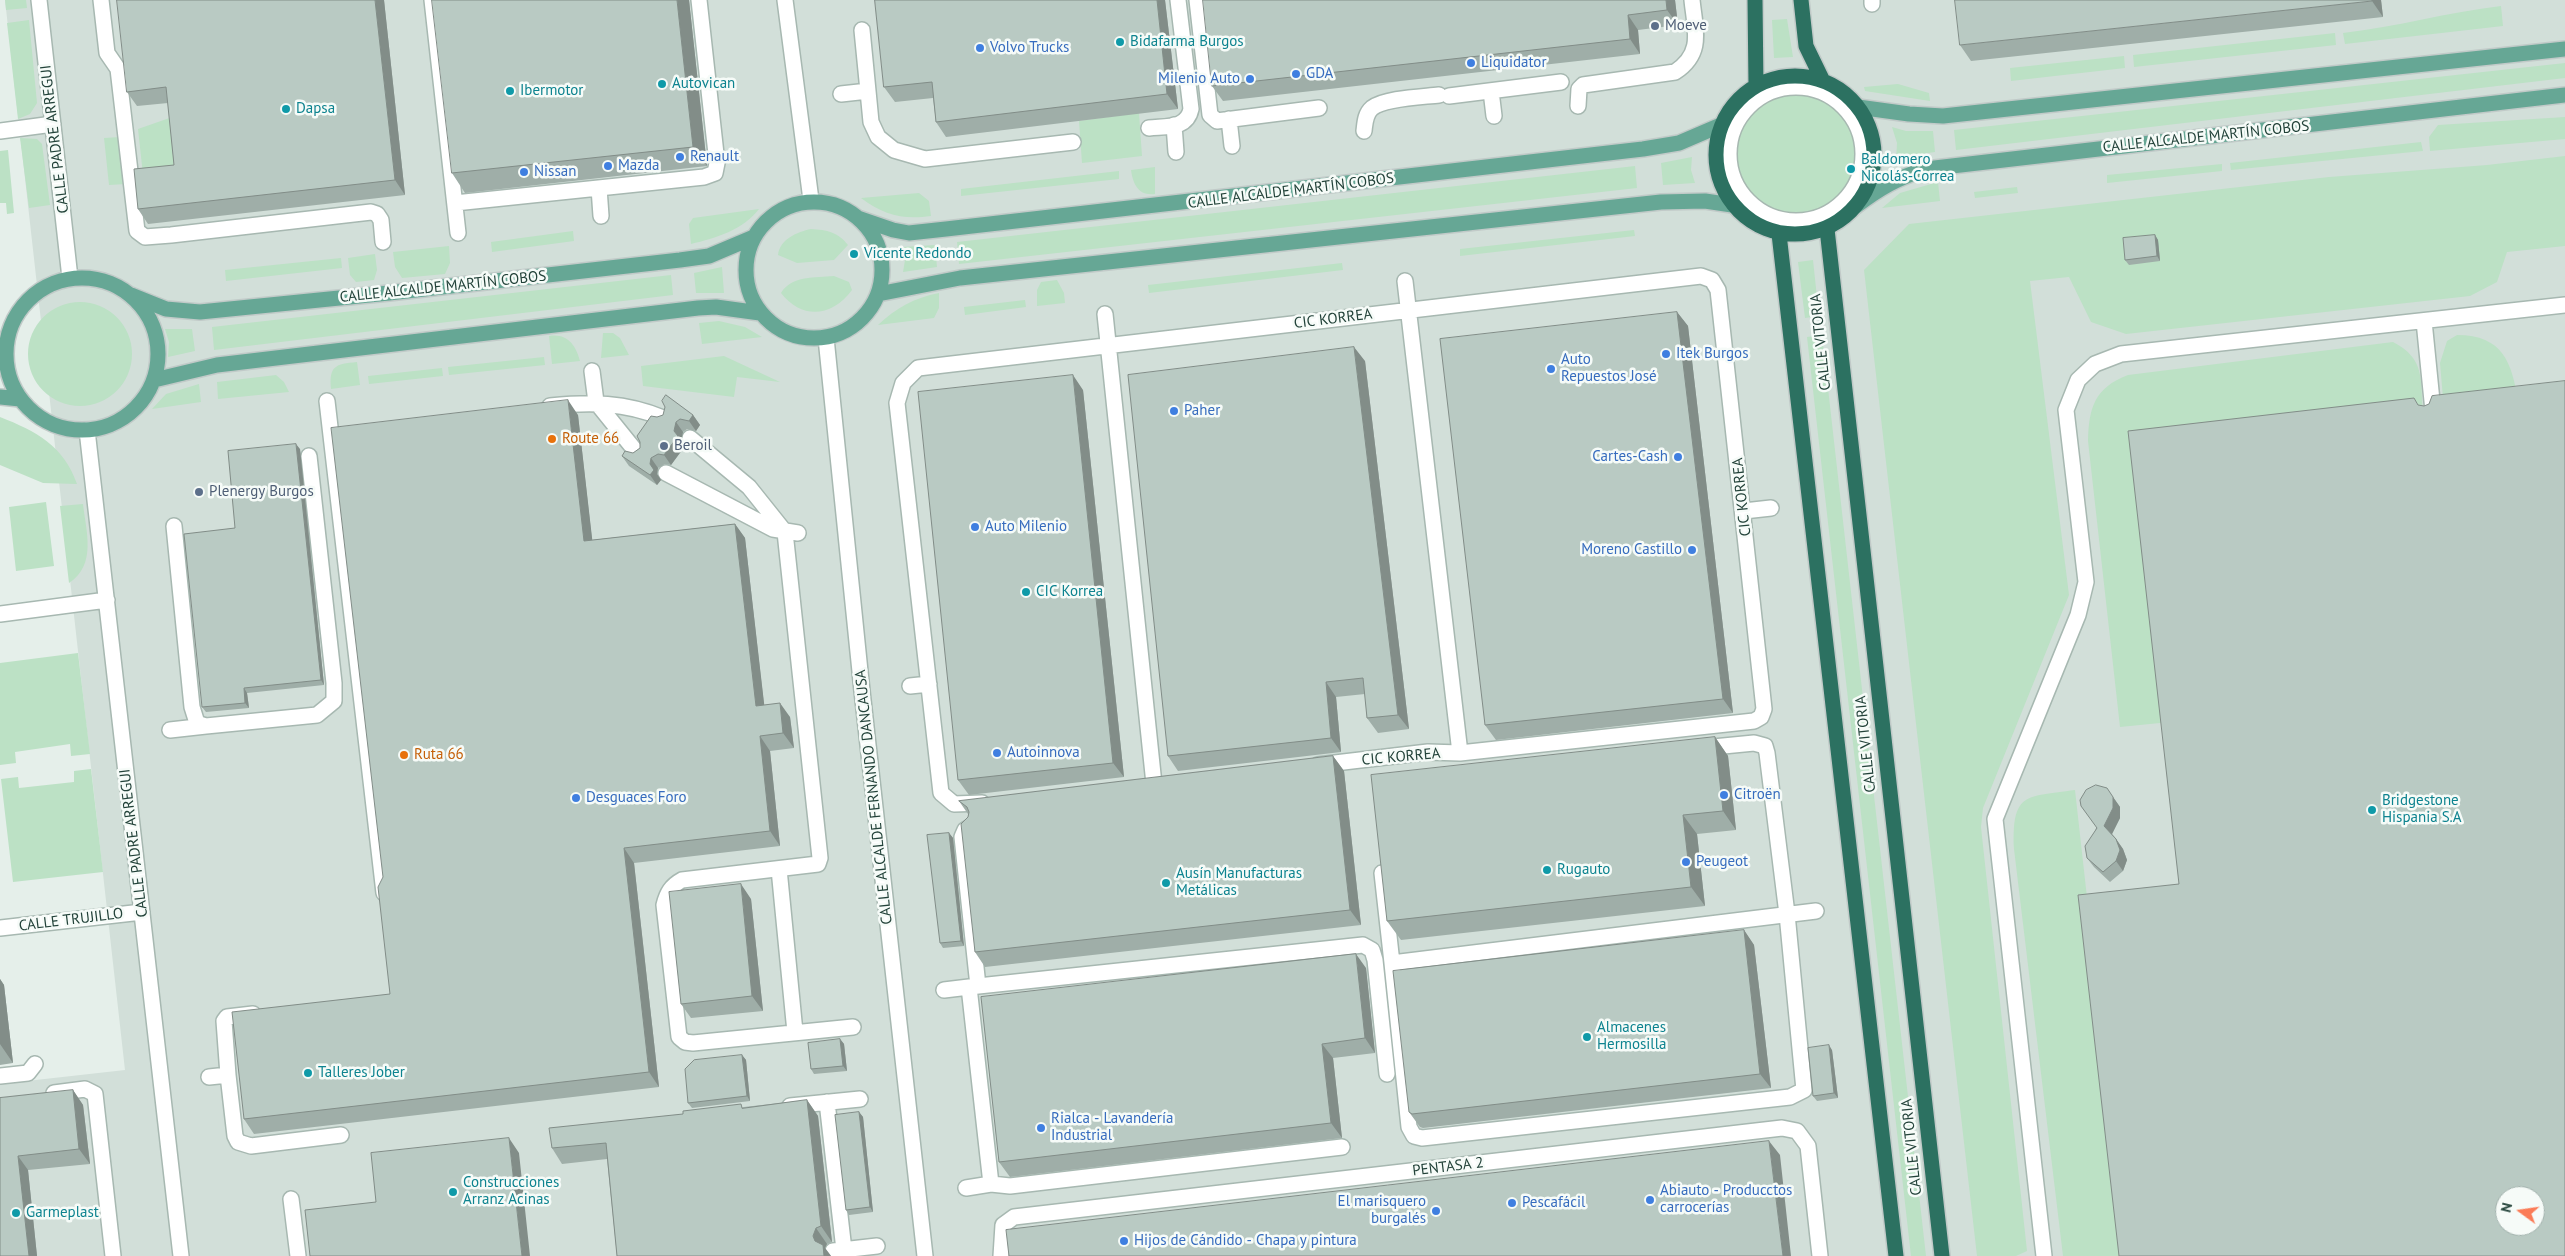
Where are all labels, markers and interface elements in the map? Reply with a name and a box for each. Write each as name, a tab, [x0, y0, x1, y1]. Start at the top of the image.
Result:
place label: Moeve	[1665, 17, 1707, 35]
marker: Moeve	[1649, 20, 1661, 32]
place label: Bidafarma Burgos	[1130, 33, 1244, 51]
marker: Bidafarma Burgos	[1114, 36, 1126, 48]
place label: Volvo Trucks	[990, 39, 1069, 57]
marker: Volvo Trucks	[974, 42, 986, 54]
place label: Liquidator	[1481, 54, 1547, 72]
marker: Liquidator	[1465, 57, 1477, 69]
street label: CALLE PADRE ARREGUI	[37, 64, 73, 214]
place label: GDA	[1306, 65, 1333, 83]
marker: GDA	[1290, 68, 1302, 80]
place label: Milenio Auto	[1158, 70, 1240, 88]
marker: Milenio Auto	[1244, 73, 1256, 85]
place label: Autovican	[672, 75, 735, 93]
marker: Autovican	[656, 78, 668, 90]
place label: Ibermotor	[520, 82, 583, 100]
marker: Ibermotor	[504, 85, 516, 97]
place label: Dapsa	[296, 100, 335, 118]
marker: Dapsa	[280, 103, 292, 115]
street label: CALLE ALCALDE MARTÍN COBOS	[2102, 117, 2310, 157]
place label: Renault	[690, 148, 739, 166]
marker: Renault	[674, 151, 686, 163]
place label: Baldomero Nicolás-Correa	[1861, 151, 1954, 186]
place label: Mazda	[618, 157, 660, 175]
marker: Mazda	[602, 160, 614, 172]
place label: Nissan	[534, 163, 576, 181]
marker: Baldomero Nicolás-Correa	[1845, 163, 1857, 175]
marker: Nissan	[518, 166, 530, 178]
street label: CALLE ALCALDE MARTÍN COBOS	[1187, 169, 1395, 213]
place label: Vicente Redondo	[864, 245, 972, 263]
marker: Vicente Redondo	[848, 248, 860, 260]
street label: CALLE ALCALDE MARTÍN COBOS	[339, 267, 547, 307]
street label: CALLE VITORIA	[1807, 293, 1835, 391]
street label: CIC KORREA	[1293, 305, 1373, 333]
place label: Itek Burgos	[1676, 345, 1748, 363]
marker: Itek Burgos	[1660, 348, 1672, 360]
place label: Auto Repuestos José	[1561, 351, 1657, 386]
marker: Auto Repuestos José	[1545, 363, 1557, 375]
place label: Paher	[1184, 402, 1220, 420]
marker: Paher	[1168, 405, 1180, 417]
place label: Route 66	[562, 430, 619, 448]
marker: Route 66	[546, 433, 558, 445]
place label: Beroil	[674, 437, 712, 455]
marker: Beroil	[658, 440, 670, 452]
place label: Cartes-Cash	[1592, 448, 1668, 466]
marker: Cartes-Cash	[1672, 451, 1684, 463]
street label: CIC KORREA	[1729, 457, 1755, 537]
place label: Plenergy Burgos	[209, 483, 314, 501]
marker: Plenergy Burgos	[193, 486, 205, 498]
place label: Auto Milenio	[985, 518, 1067, 536]
marker: Auto Milenio	[969, 521, 981, 533]
place label: Moreno Castillo	[1581, 541, 1682, 559]
marker: Moreno Castillo	[1686, 544, 1698, 556]
place label: CIC Korrea	[1036, 583, 1103, 601]
marker: CIC Korrea	[1020, 586, 1032, 598]
street label: CALLE ALCALDE FERNANDO DANCAUSA	[852, 669, 896, 925]
street label: CALLE VITORIA	[1852, 695, 1880, 793]
place label: Autoinnova	[1007, 744, 1080, 762]
street label: CIC KORREA	[1361, 745, 1441, 769]
place label: Ruta 66	[414, 746, 464, 764]
marker: Autoinnova	[991, 747, 1003, 759]
marker: Ruta 66	[398, 749, 410, 761]
street label: CALLE PADRE ARREGUI	[116, 768, 152, 918]
place label: Citroën	[1734, 786, 1781, 804]
place label: Desguaces Foro	[586, 789, 687, 807]
marker: Citroën	[1718, 789, 1730, 801]
marker: Desguaces Foro	[570, 792, 582, 804]
place label: Bridgestone Hispania S.A	[2382, 792, 2462, 827]
marker: Bridgestone Hispania S.A	[2366, 804, 2378, 816]
place label: Peugeot	[1696, 853, 1748, 871]
marker: Peugeot	[1680, 856, 1692, 868]
place label: Rugauto	[1557, 861, 1610, 879]
marker: Rugauto	[1541, 864, 1553, 876]
place label: Ausín Manufacturas Metálicas	[1176, 865, 1302, 900]
marker: Ausín Manufacturas Metálicas	[1160, 877, 1172, 889]
street label: CALLE TRUJILLO	[18, 905, 124, 935]
place label: Almacenes Hermosilla	[1597, 1019, 1667, 1054]
marker: Almacenes Hermosilla	[1581, 1031, 1593, 1043]
place label: Talleres Jober	[318, 1064, 405, 1082]
marker: Talleres Jober	[302, 1067, 314, 1079]
street label: CALLE VITORIA	[1898, 1098, 1926, 1196]
place label: Rialca - Lavandería Industrial	[1051, 1110, 1173, 1145]
marker: Rialca - Lavandería Industrial	[1035, 1122, 1047, 1134]
street label: PENTASA 2	[1411, 1154, 1485, 1180]
place label: Construcciones Arranz Acinas	[463, 1174, 559, 1209]
place label: Abiauto - Producctos carrocerías	[1660, 1182, 1792, 1217]
marker: Construcciones Arranz Acinas	[447, 1186, 459, 1198]
north arrow	[2495, 1186, 2545, 1236]
place label: El marisquero burgalés	[1338, 1193, 1426, 1228]
place label: Pescafácil	[1522, 1194, 1585, 1212]
marker: Abiauto - Producctos carrocerías	[1644, 1194, 1656, 1206]
marker: Pescafácil	[1506, 1197, 1518, 1209]
text: N	[2497, 1201, 2516, 1214]
place label: Garmeplast	[26, 1204, 99, 1222]
marker: El marisquero burgalés	[1430, 1205, 1442, 1217]
marker: Garmeplast	[10, 1207, 22, 1219]
place label: Hijos de Cándido - Chapa y pintura	[1134, 1232, 1357, 1250]
marker: Hijos de Cándido - Chapa y pintura	[1118, 1235, 1130, 1247]

